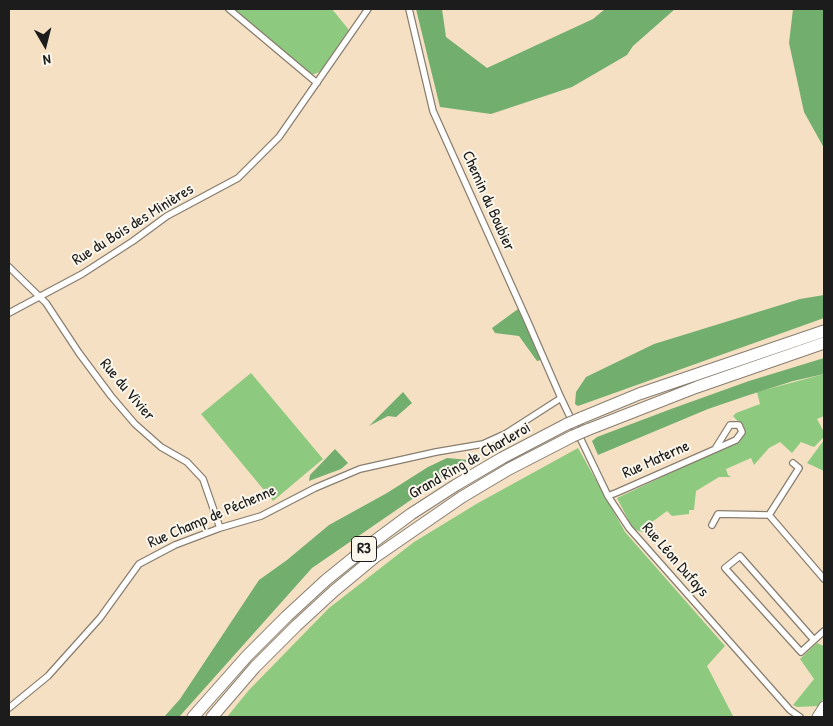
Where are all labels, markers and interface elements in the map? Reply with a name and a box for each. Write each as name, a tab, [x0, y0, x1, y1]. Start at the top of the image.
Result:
north arrow	[20, 20, 70, 70]
text: N	[42, 50, 52, 70]
street label: Chemin du Boubier	[457, 148, 519, 254]
street label: Rue du Bois des Minières	[69, 180, 197, 270]
street label: Rue du Vivier	[96, 355, 158, 425]
street label: Grand Ring de Charleroi	[406, 418, 534, 504]
street label: Rue Materne	[620, 437, 692, 483]
street label: Rue Champ de Péchenne	[145, 481, 279, 553]
street label: Rue Léon Dufays	[637, 519, 713, 601]
road number: R3	[352, 536, 376, 562]

